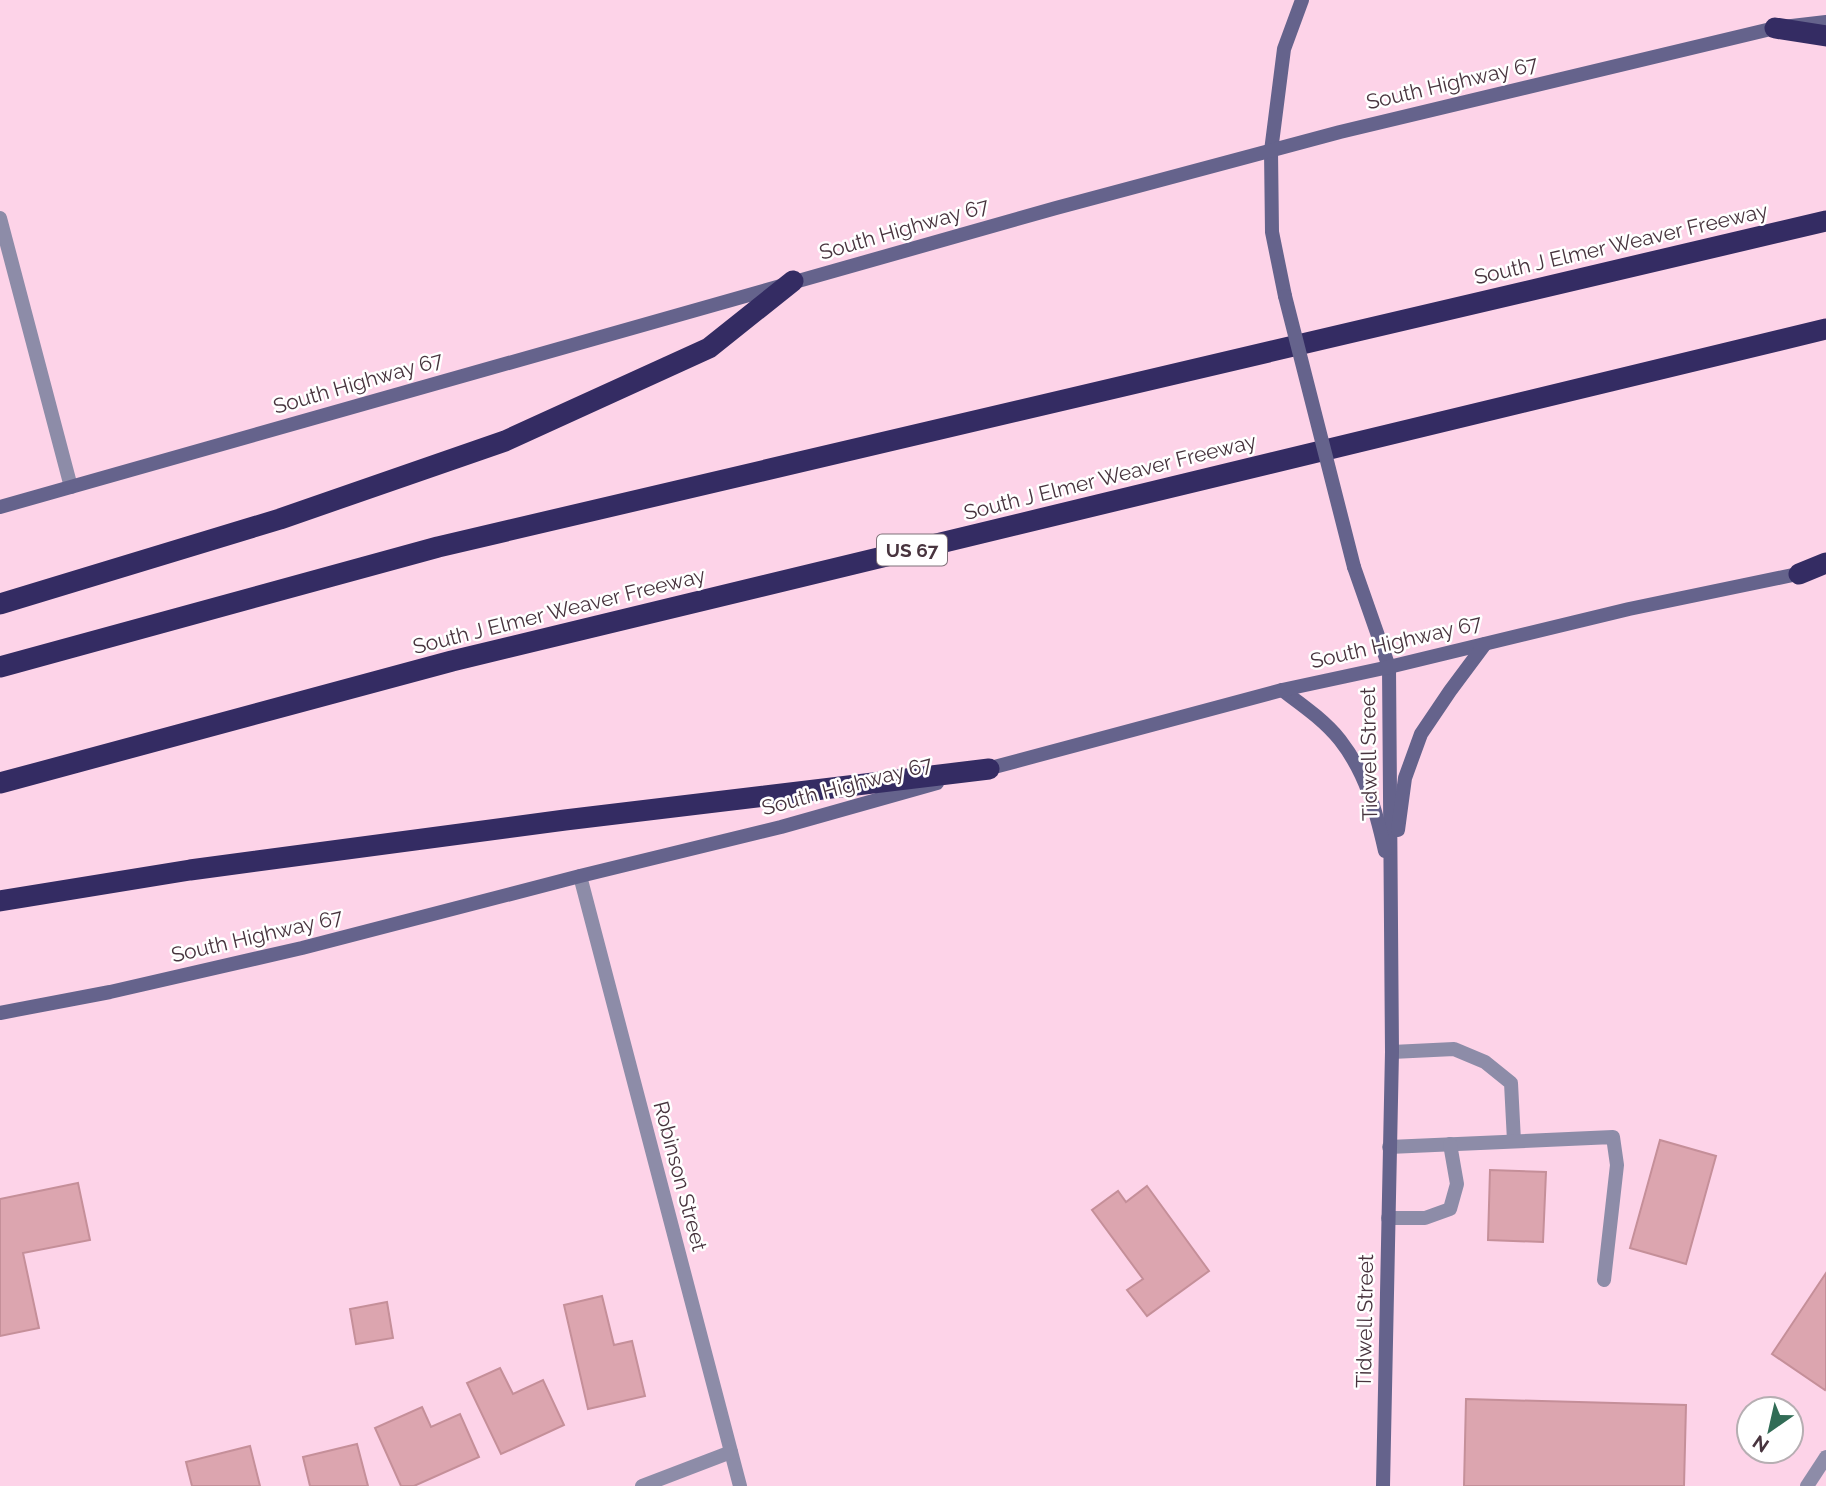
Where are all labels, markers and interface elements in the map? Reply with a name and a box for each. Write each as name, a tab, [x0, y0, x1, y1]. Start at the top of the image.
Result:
street label: South Highway 67	[1364, 50, 1541, 114]
street label: South Highway 67	[816, 192, 992, 265]
street label: South J Elmer Weaver Freeway	[1472, 198, 1770, 289]
street label: South Highway 67	[270, 346, 446, 419]
street label: South J Elmer Weaver Freeway	[961, 428, 1259, 525]
road number: US 67	[877, 534, 947, 566]
street label: South J Elmer Weaver Freeway	[410, 562, 708, 659]
street label: South Highway 67	[1308, 609, 1485, 673]
street label: Tidwell Street	[1355, 687, 1382, 821]
street label: South Highway 67	[759, 751, 936, 820]
street label: South Highway 67	[169, 903, 346, 967]
street label: Robinson Street	[648, 1098, 713, 1254]
street label: Tidwell Street	[1351, 1254, 1378, 1388]
north arrow	[1735, 1395, 1805, 1465]
text: N	[1748, 1431, 1773, 1457]

